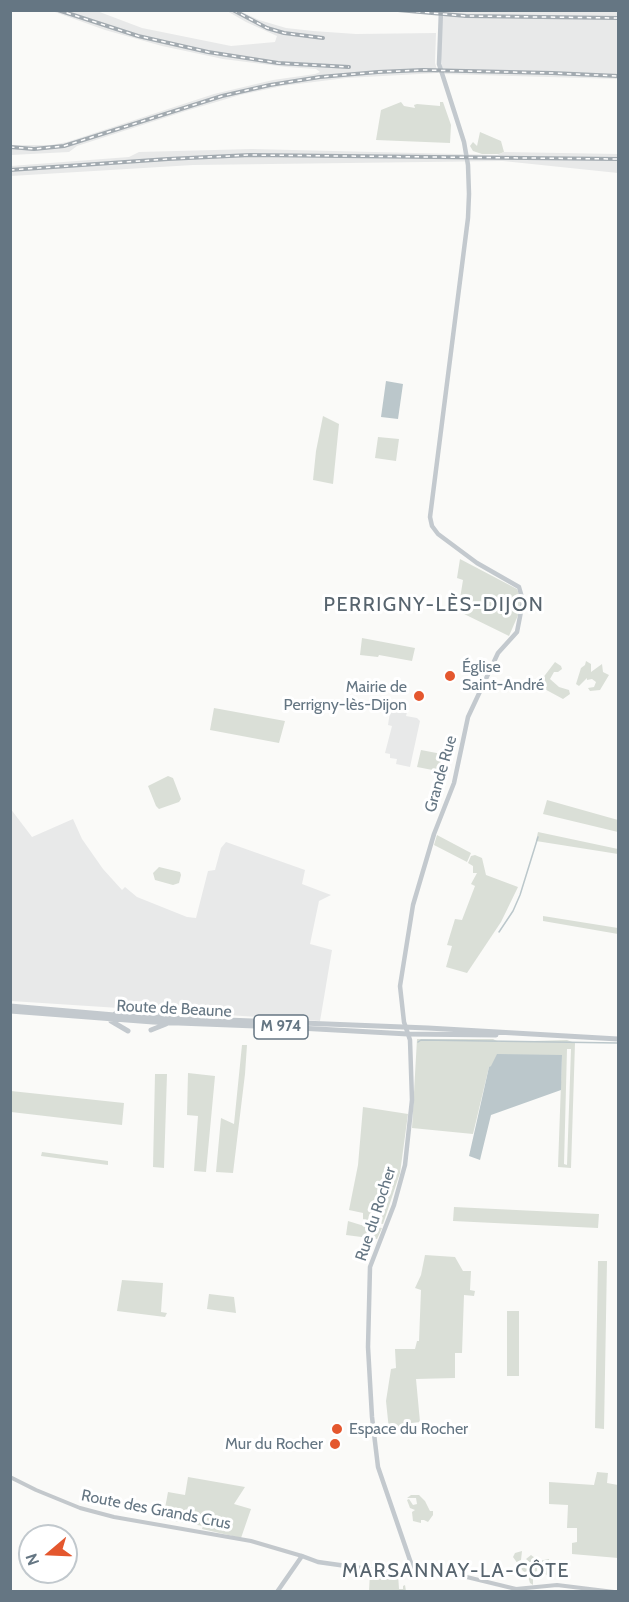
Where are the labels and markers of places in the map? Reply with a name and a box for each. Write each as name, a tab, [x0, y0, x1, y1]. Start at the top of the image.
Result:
place label: Église Saint-André	[462, 657, 544, 695]
marker: Église Saint-André	[443, 669, 457, 683]
place label: Mairie de Perrigny-lès-Dijon	[283, 677, 407, 715]
marker: Mairie de Perrigny-lès-Dijon	[412, 689, 426, 703]
place label: Espace du Rocher	[349, 1419, 468, 1439]
marker: Espace du Rocher	[330, 1422, 344, 1436]
place label: Mur du Rocher	[225, 1434, 323, 1454]
marker: Mur du Rocher	[328, 1437, 342, 1451]

